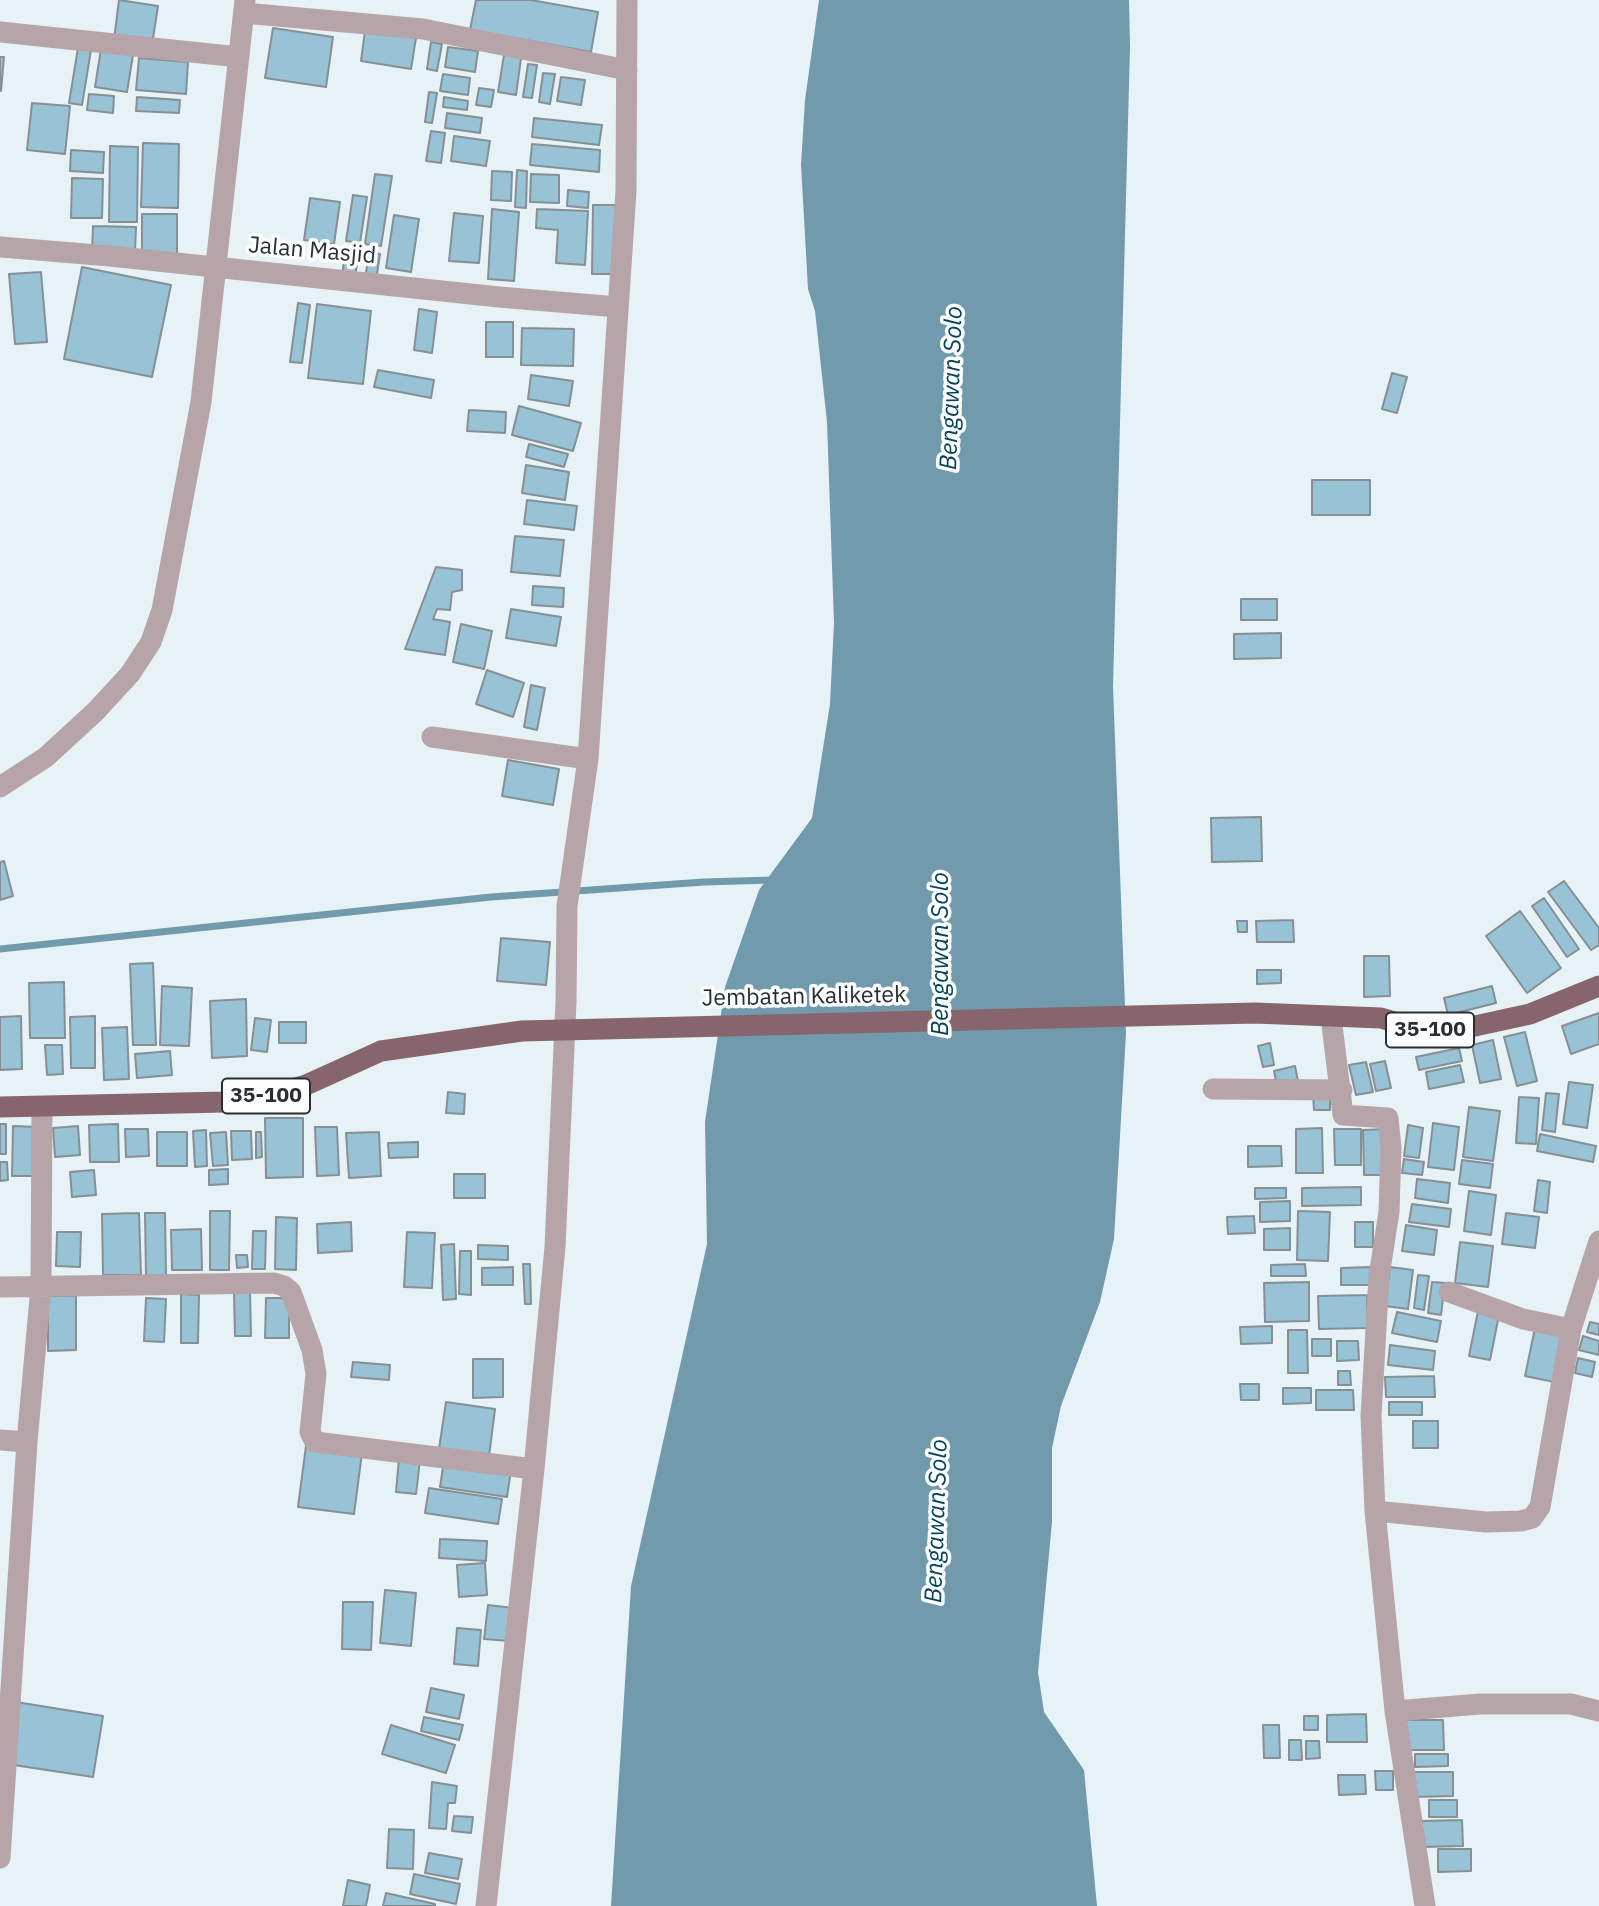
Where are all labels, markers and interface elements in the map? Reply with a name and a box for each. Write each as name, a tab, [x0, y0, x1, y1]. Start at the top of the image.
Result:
street label: Jalan Masjid	[247, 232, 377, 270]
water label: Bengawan Solo	[935, 306, 969, 470]
water label: Bengawan Solo	[927, 872, 955, 1036]
street label: Jembatan Kaliketek	[702, 981, 906, 1013]
road number: 35-100	[1386, 1012, 1474, 1048]
road number: 35-100	[222, 1078, 310, 1114]
water label: Bengawan Solo	[920, 1439, 954, 1603]

